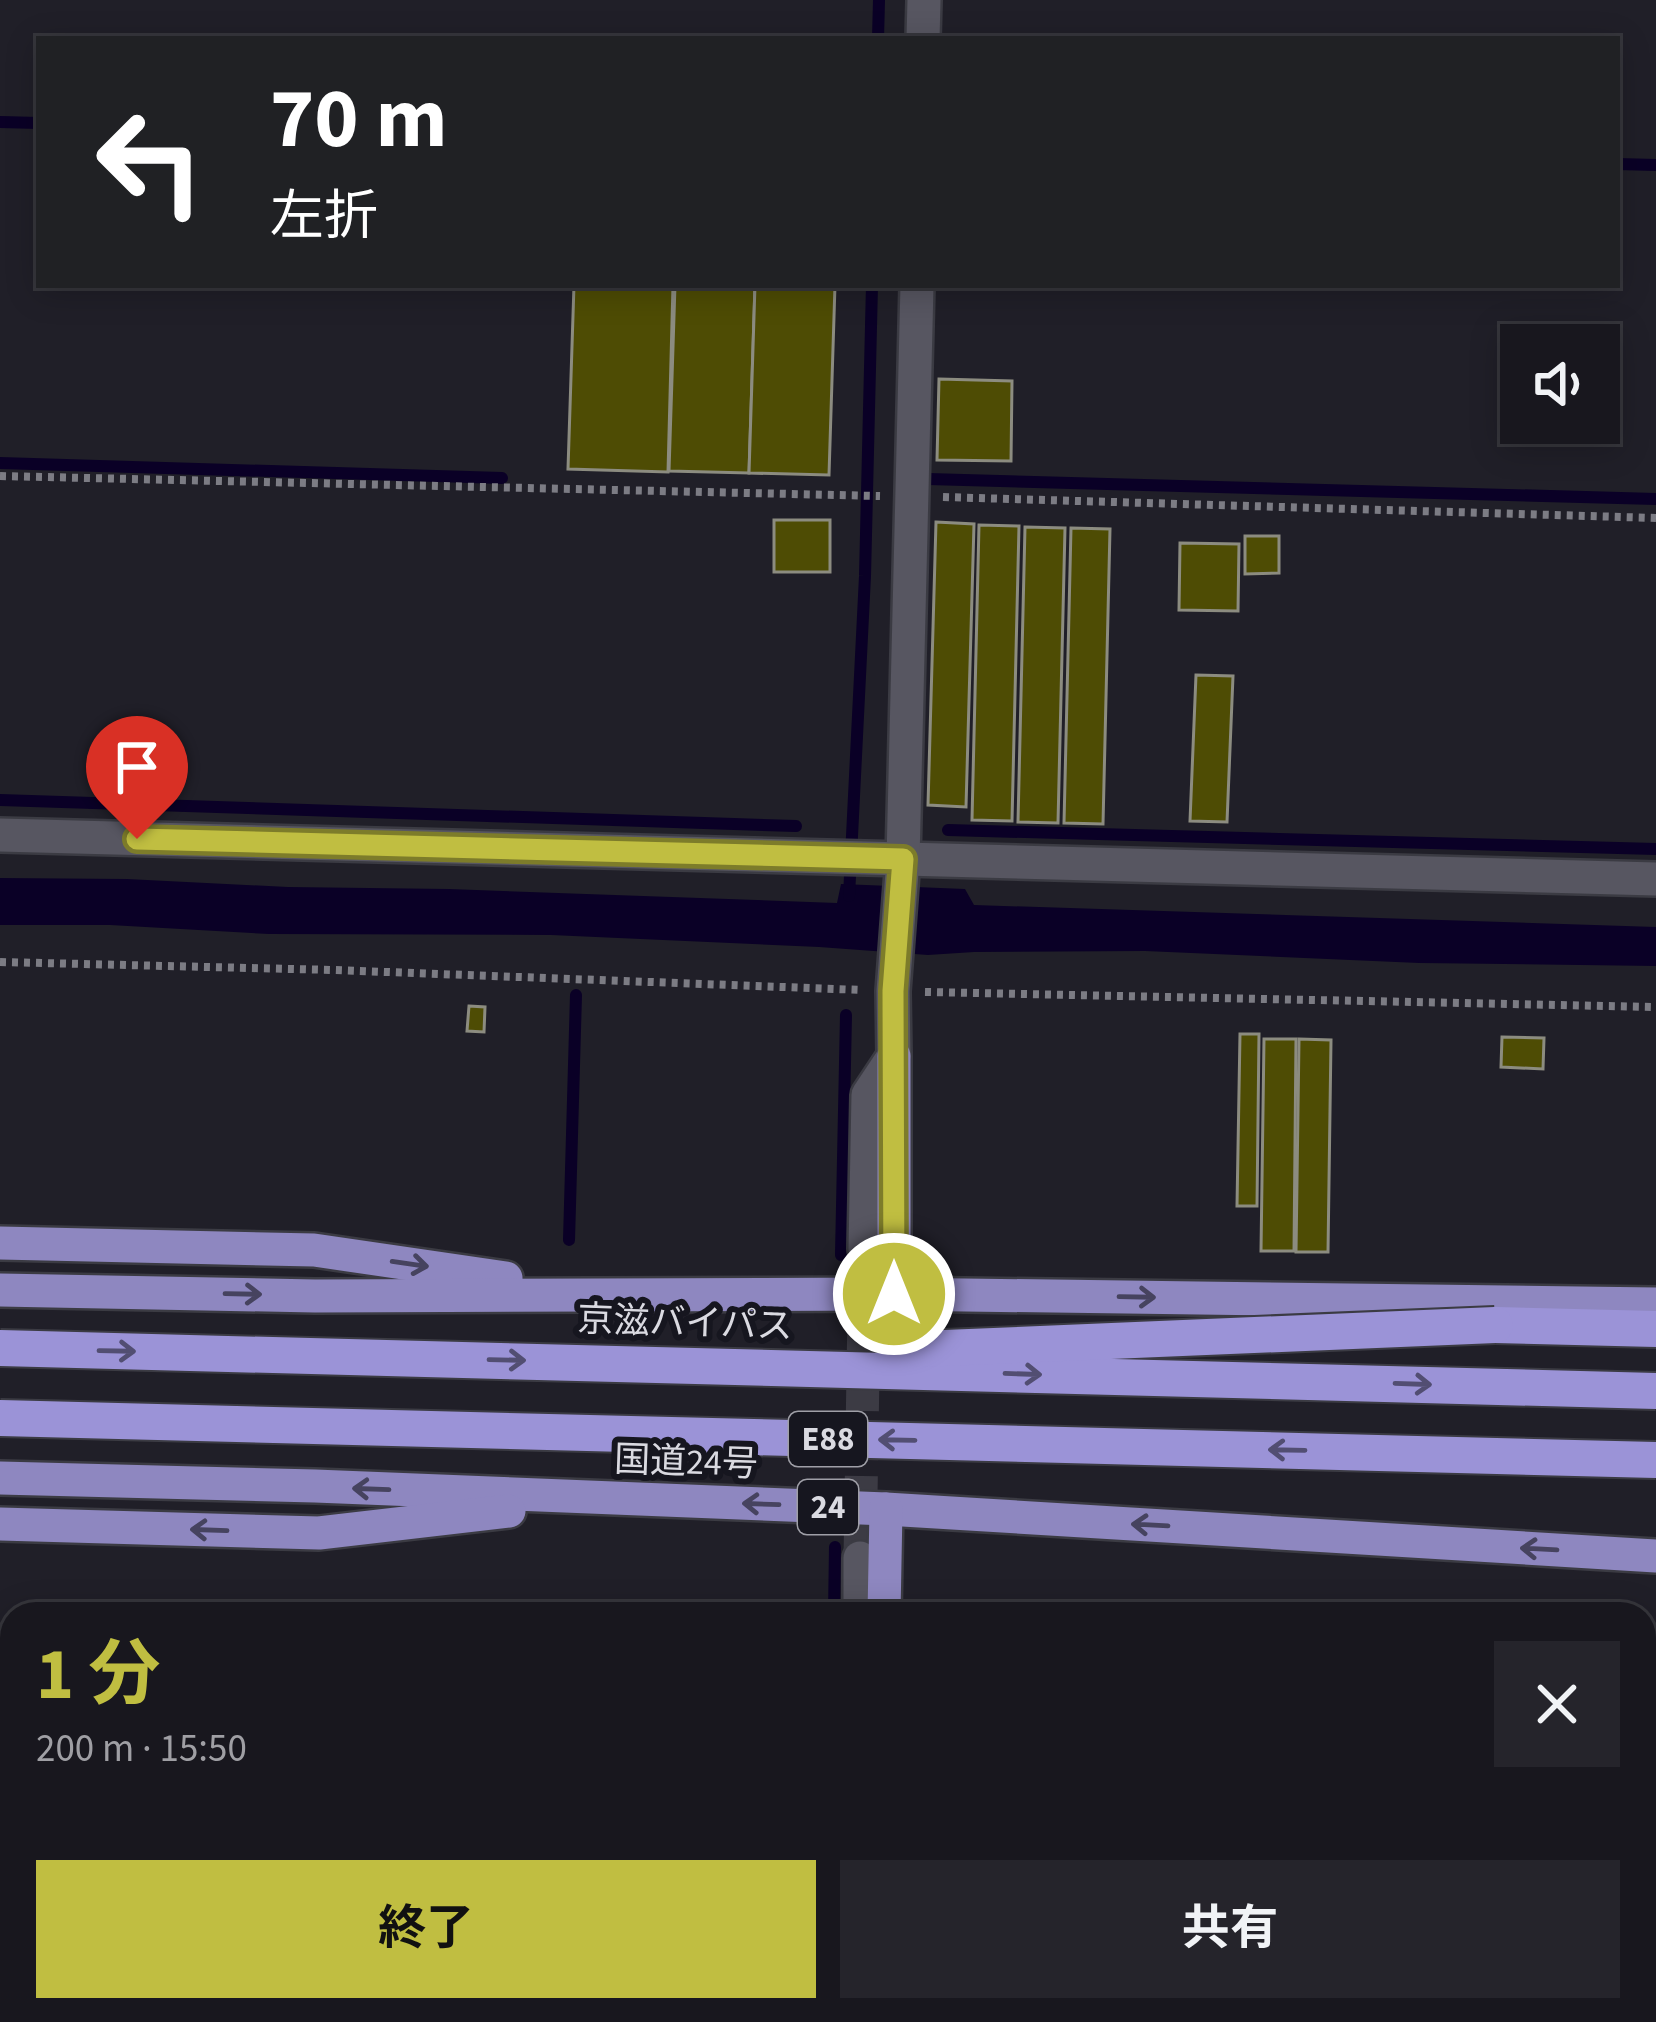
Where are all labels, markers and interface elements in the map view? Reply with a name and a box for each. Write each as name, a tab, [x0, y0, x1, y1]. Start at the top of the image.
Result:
text: 70 m	[270, 60, 448, 180]
icon: left	[72, 84, 228, 240]
text: 左折	[270, 179, 378, 256]
map controls	[1500, 324, 1620, 444]
button: sound	[1500, 324, 1620, 444]
pin	[86, 716, 188, 839]
icon: arrive	[104, 734, 170, 800]
position arrow	[831, 1231, 957, 1357]
one-way arrow	[390, 1253, 429, 1276]
one-way arrow	[223, 1283, 262, 1306]
one-way arrow	[1117, 1286, 1156, 1309]
street label: 京滋バイパス	[577, 1294, 793, 1352]
one-way arrow	[97, 1339, 136, 1362]
one-way arrow	[487, 1349, 526, 1372]
one-way arrow	[1003, 1362, 1042, 1385]
one-way arrow	[1393, 1373, 1432, 1396]
road number: E88	[789, 1412, 867, 1466]
one-way arrow	[878, 1429, 917, 1452]
street label: 国道24号	[613, 1434, 759, 1490]
one-way arrow	[1268, 1439, 1307, 1462]
one-way arrow	[352, 1477, 391, 1500]
road number: 24	[798, 1480, 858, 1534]
one-way arrow	[742, 1492, 781, 1515]
one-way arrow	[1131, 1513, 1170, 1536]
one-way arrow	[190, 1518, 229, 1541]
one-way arrow	[1520, 1537, 1559, 1560]
text: 1 分	[36, 1624, 160, 1727]
button: close	[1494, 1641, 1620, 1767]
text: 200 m · 15:50	[36, 1721, 247, 1777]
button: 終了	[36, 1860, 816, 1998]
button: 共有	[840, 1860, 1620, 1998]

